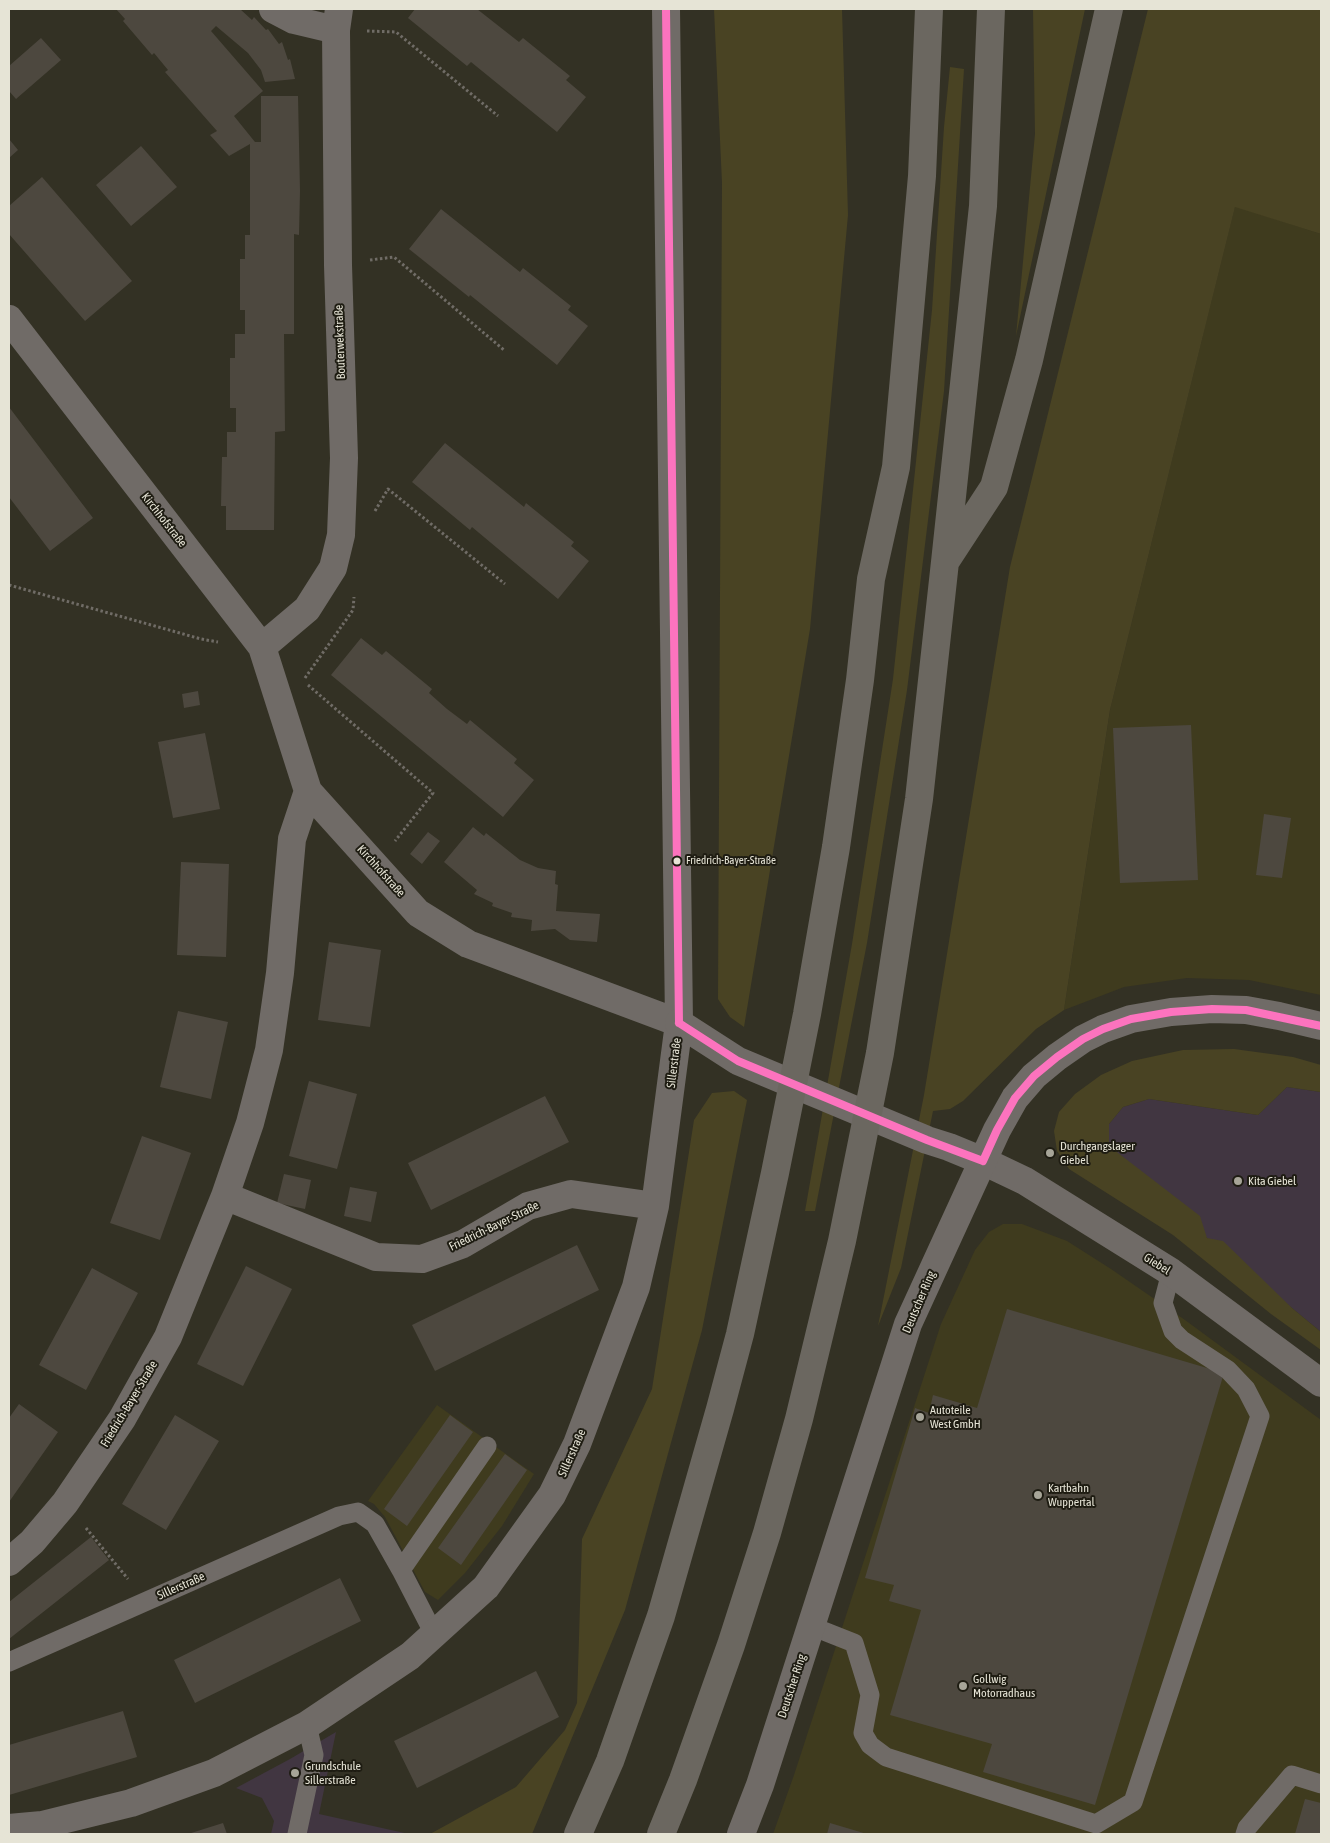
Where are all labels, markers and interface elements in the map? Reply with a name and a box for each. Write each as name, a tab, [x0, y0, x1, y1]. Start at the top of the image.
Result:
street label: Bouterwekstraße	[331, 304, 349, 380]
street label: Kirchhofstraße	[138, 490, 190, 550]
street label: Kirchhofstraße	[354, 842, 408, 900]
place label: Friedrich-Bayer-Straße	[686, 854, 776, 868]
marker: Friedrich-Bayer-Straße	[672, 856, 682, 866]
street label: Sillerstraße	[664, 1037, 684, 1089]
place label: Durchgangslager Giebel	[1060, 1139, 1135, 1167]
marker: Durchgangslager Giebel	[1044, 1147, 1056, 1159]
place label: Kita Giebel	[1248, 1174, 1296, 1188]
marker: Kita Giebel	[1232, 1175, 1244, 1187]
street label: Friedrich-Bayer-Straße	[447, 1198, 541, 1254]
street label: Giebel	[1141, 1250, 1173, 1278]
street label: Deutscher Ring	[899, 1269, 939, 1335]
street label: Friedrich-Bayer-Straße	[98, 1358, 160, 1450]
place label: Autoteile West GmbH	[930, 1403, 981, 1431]
marker: Autoteile West GmbH	[914, 1411, 926, 1423]
street label: Sillerstraße	[555, 1427, 589, 1479]
place label: Kartbahn Wuppertal	[1048, 1481, 1095, 1509]
marker: Kartbahn Wuppertal	[1032, 1489, 1044, 1501]
street label: Sillerstraße	[155, 1569, 207, 1603]
street label: Deutscher Ring	[775, 1652, 809, 1720]
place label: Gollwig Motorradhaus	[973, 1672, 1035, 1700]
marker: Gollwig Motorradhaus	[957, 1680, 969, 1692]
place label: Grundschule Sillerstraße	[305, 1759, 361, 1787]
marker: Grundschule Sillerstraße	[289, 1767, 301, 1779]

